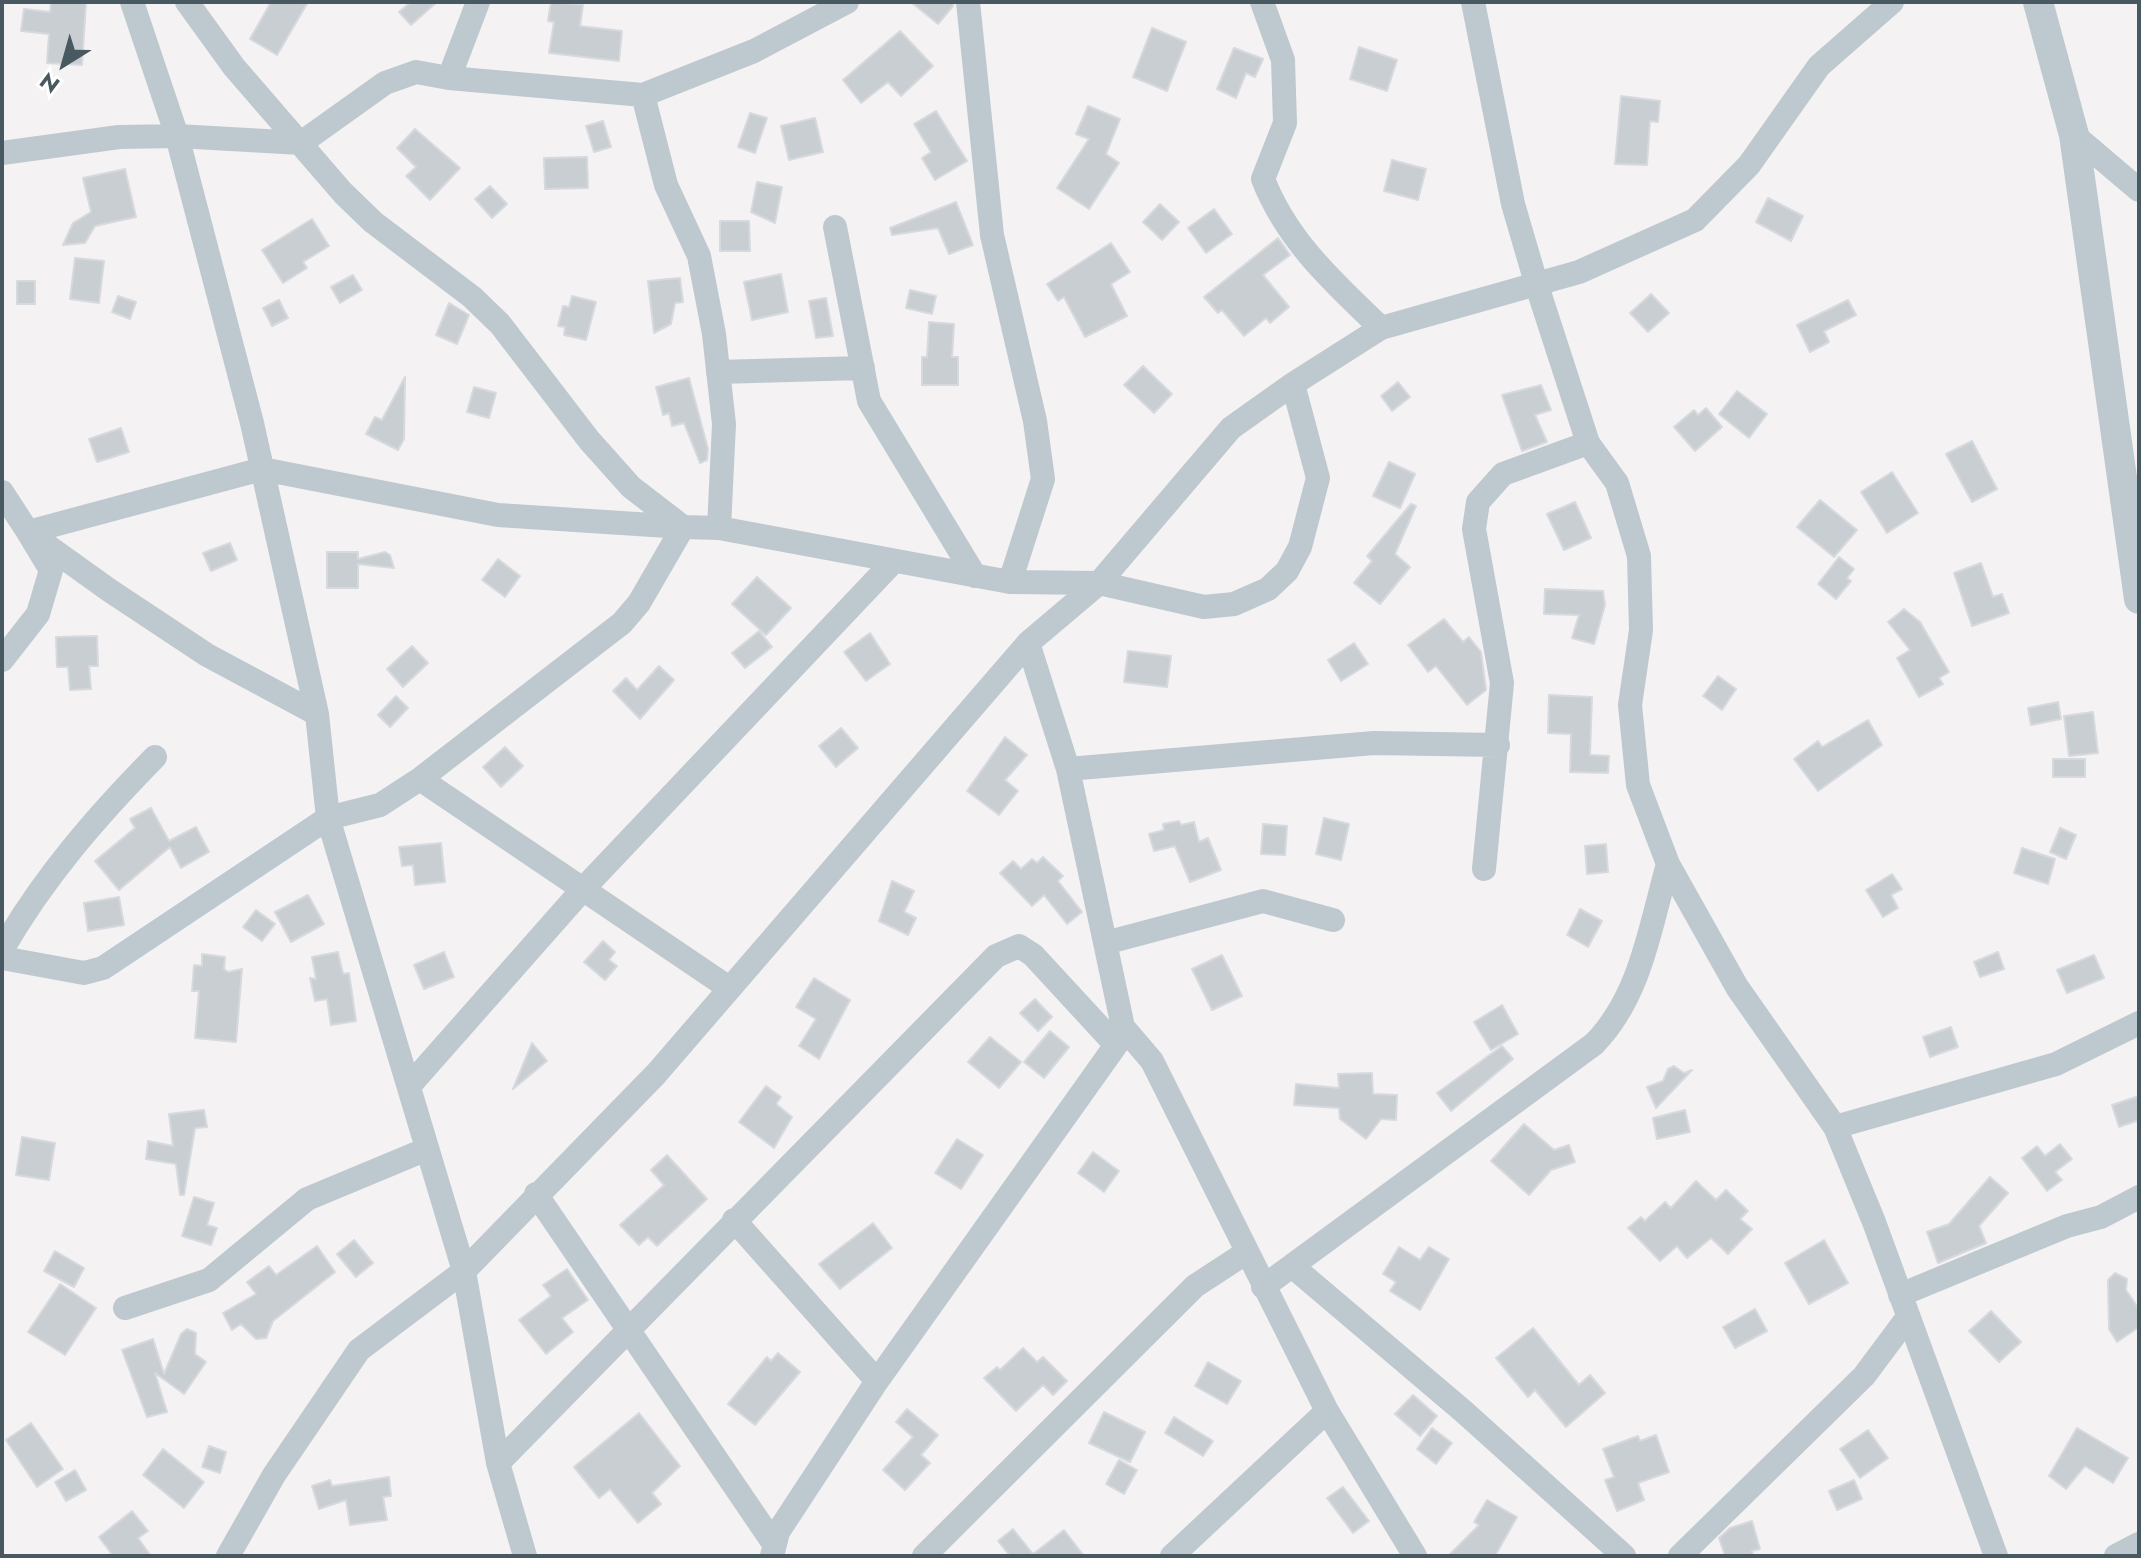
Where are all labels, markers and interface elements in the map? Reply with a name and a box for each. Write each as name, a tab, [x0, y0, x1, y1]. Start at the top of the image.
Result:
north arrow	[24, 24, 104, 104]
text: N	[33, 65, 66, 101]

